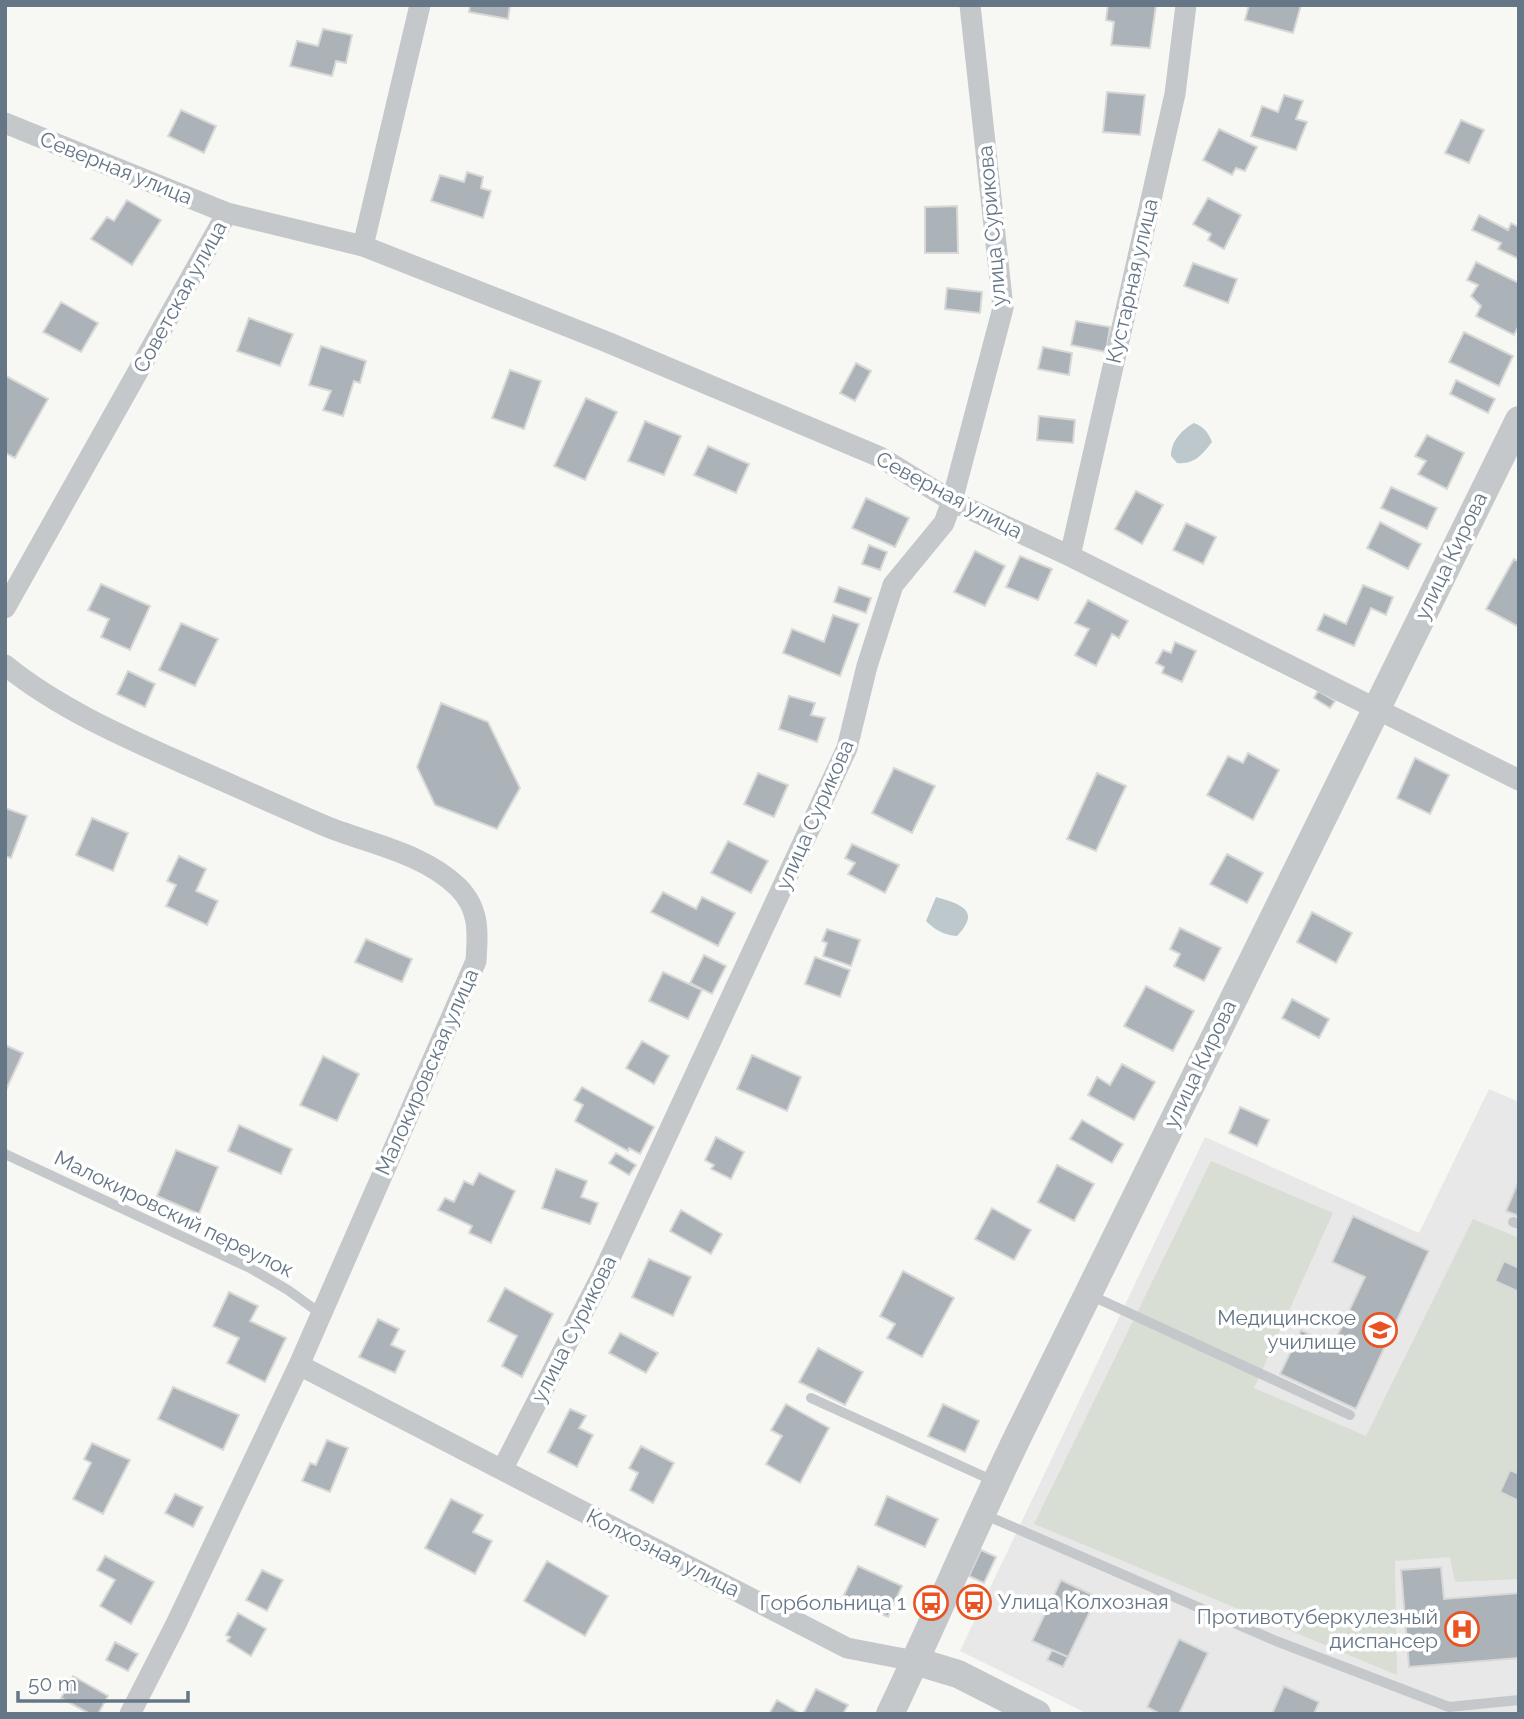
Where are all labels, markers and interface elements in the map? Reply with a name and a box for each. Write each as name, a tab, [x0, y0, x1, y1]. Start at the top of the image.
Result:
street label: Северная улица	[36, 126, 196, 209]
street label: улица Сурикова	[972, 145, 1011, 308]
street label: Кустарная улица	[1100, 196, 1163, 366]
street label: Советская улица	[128, 217, 232, 377]
street label: Северная улица	[872, 445, 1027, 544]
street label: улица Кирова	[1409, 488, 1492, 624]
street label: улица Сурикова	[770, 736, 859, 894]
street label: Малокировская улица	[370, 965, 483, 1179]
street label: улица Кирова	[1158, 996, 1241, 1132]
street label: Малокировский переулок	[51, 1145, 298, 1282]
street label: улица Сурикова	[526, 1251, 621, 1406]
place label: Медицинское училище	[1217, 1305, 1356, 1354]
school or university icon: Медицинское училище	[1361, 1311, 1399, 1349]
street label: Колхозная улица	[582, 1503, 744, 1602]
bus stop icon: Улица Колхозная	[955, 1583, 993, 1621]
bus stop icon: Горбольница 1	[912, 1584, 950, 1622]
place label: Улица Колхозная	[998, 1589, 1169, 1614]
place label: Горбольница 1	[760, 1590, 906, 1615]
place label: Противотуберкулезный диспансер	[1197, 1604, 1438, 1653]
hospital icon: Противотуберкулезный диспансер	[1443, 1610, 1481, 1648]
scale bar	[18, 1660, 187, 1704]
text: 50 m	[28, 1671, 77, 1696]

